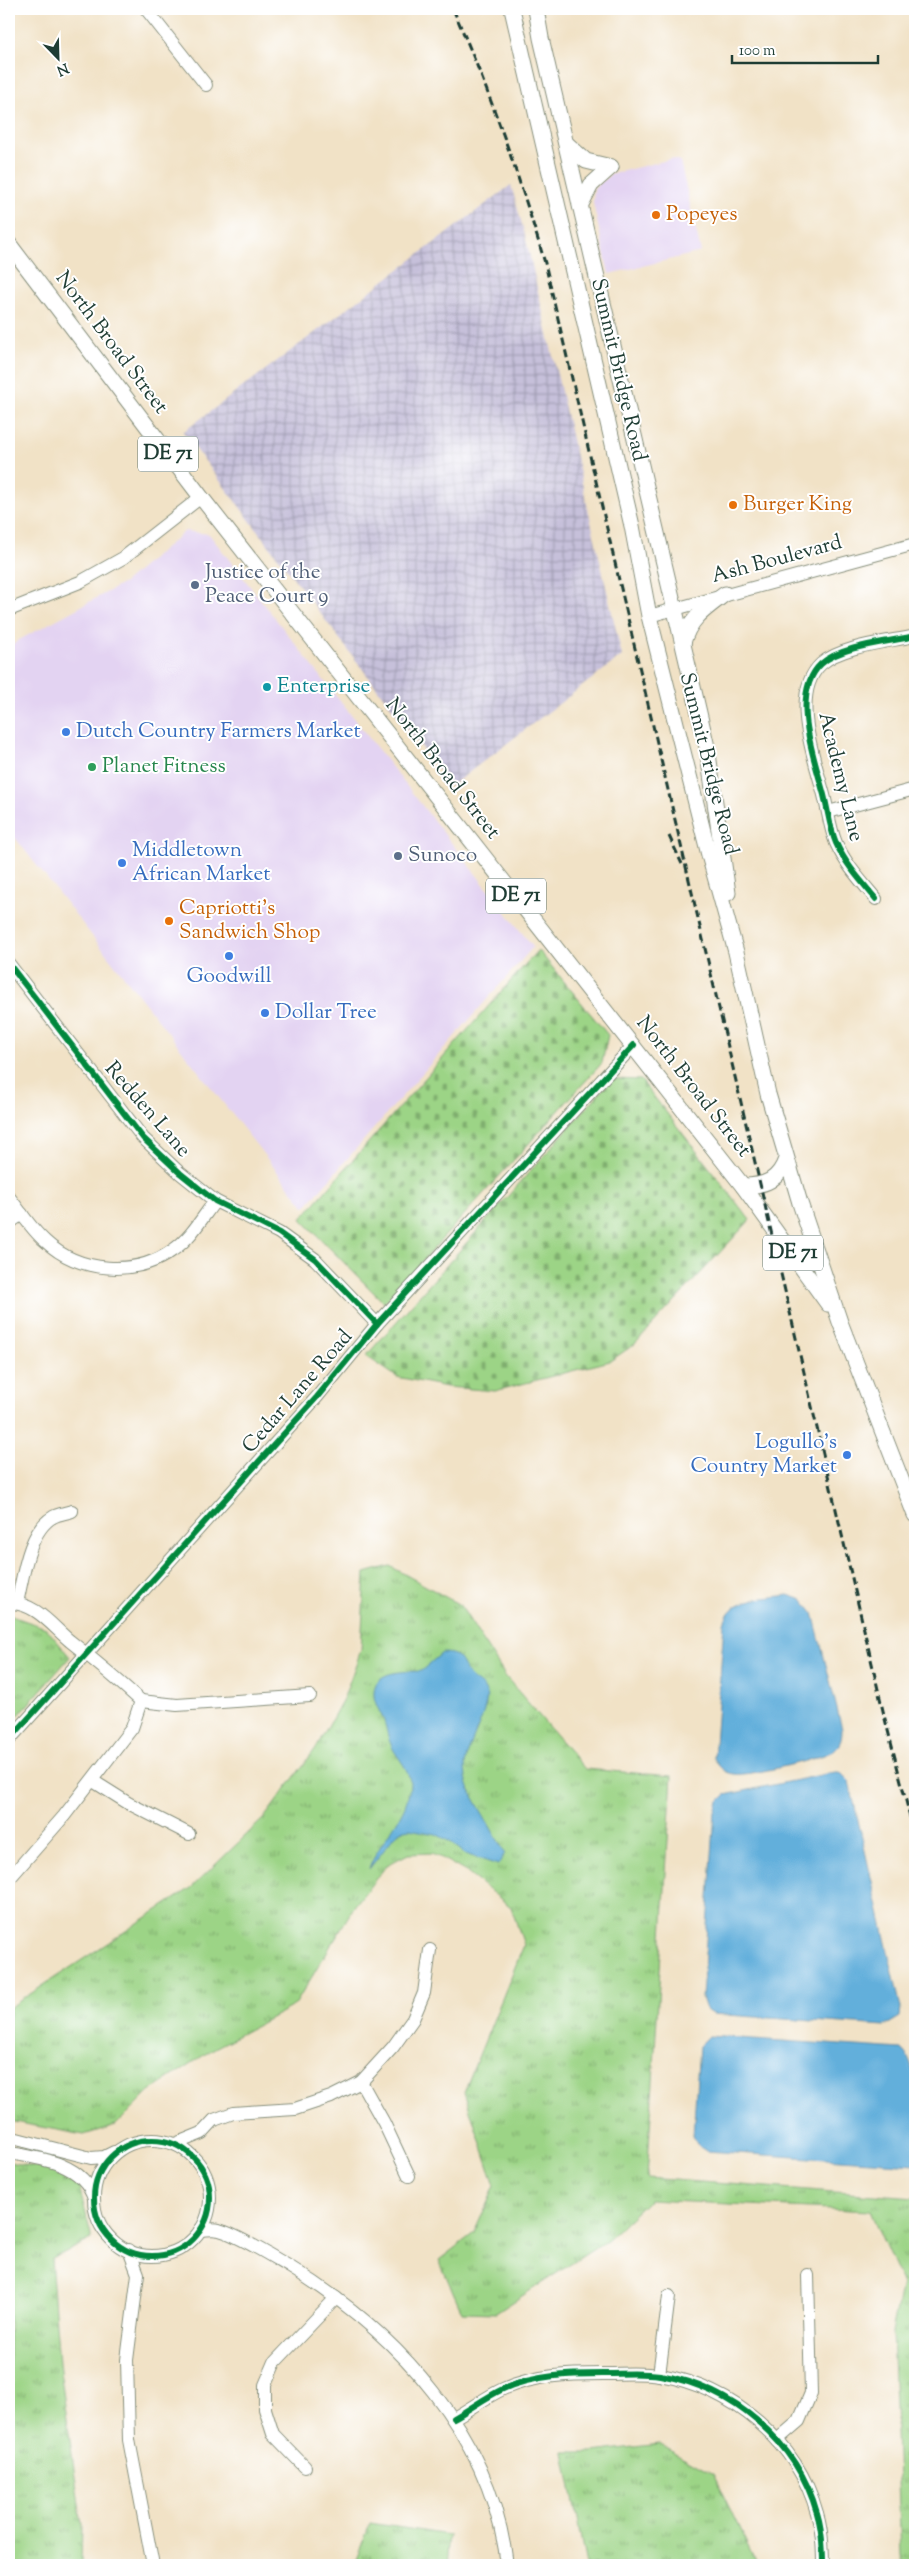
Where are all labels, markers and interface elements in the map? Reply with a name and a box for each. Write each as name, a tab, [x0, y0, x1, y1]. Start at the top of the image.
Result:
north arrow	[32, 32, 82, 82]
scale bar	[732, 32, 878, 64]
text: 100 m	[739, 41, 776, 62]
text: N	[53, 57, 71, 80]
place label: Popeyes	[666, 200, 737, 230]
marker: Popeyes	[650, 209, 662, 221]
street label: North Broad Street	[47, 265, 175, 421]
street label: Summit Bridge Road	[582, 275, 654, 465]
road number: DE 71	[138, 436, 198, 472]
place label: Burger King	[743, 490, 852, 520]
marker: Burger King	[727, 499, 739, 511]
street label: Ash Boulevard	[708, 528, 846, 592]
place label: Justice of the Peace Court 9	[204, 558, 329, 612]
marker: Justice of the Peace Court 9	[189, 579, 201, 591]
street label: Summit Bridge Road	[671, 670, 745, 859]
place label: Enterprise	[277, 672, 370, 702]
marker: Enterprise	[261, 681, 273, 693]
street label: North Broad Street	[377, 692, 507, 846]
street label: Academy Lane	[809, 709, 871, 845]
place label: Dutch Country Farmers Market	[76, 717, 361, 747]
marker: Dutch Country Farmers Market	[60, 726, 72, 738]
place label: Planet Fitness	[102, 752, 226, 782]
marker: Planet Fitness	[86, 761, 98, 773]
place label: Middletown African Market	[132, 836, 270, 890]
place label: Sunoco	[408, 841, 477, 871]
marker: Sunoco	[392, 850, 404, 862]
marker: Middletown African Market	[116, 857, 128, 869]
road number: DE 71	[486, 878, 546, 914]
place label: Capriotti’s Sandwich Shop	[179, 894, 320, 948]
marker: Capriotti’s Sandwich Shop	[163, 915, 175, 927]
marker: Goodwill	[223, 950, 235, 962]
place label: Goodwill	[186, 962, 272, 992]
place label: Dollar Tree	[275, 998, 377, 1028]
marker: Dollar Tree	[259, 1007, 271, 1019]
street label: North Broad Street	[628, 1010, 758, 1164]
street label: Redden Lane	[97, 1055, 197, 1165]
road number: DE 71	[763, 1236, 823, 1270]
street label: Cedar Lane Road	[236, 1323, 360, 1461]
place label: Logullo's Country Market	[691, 1428, 837, 1482]
marker: Logullo's Country Market	[841, 1449, 853, 1461]

